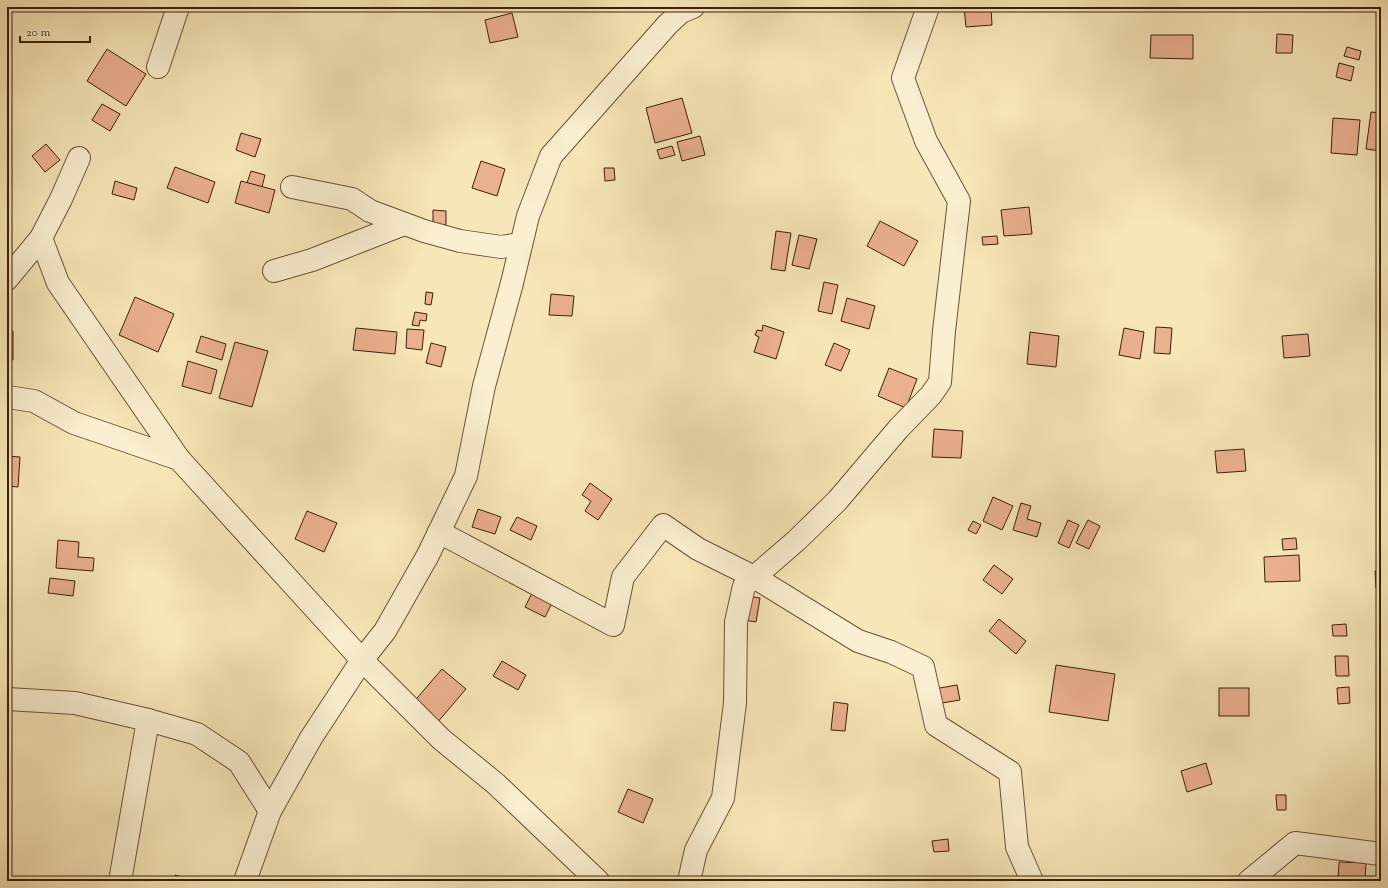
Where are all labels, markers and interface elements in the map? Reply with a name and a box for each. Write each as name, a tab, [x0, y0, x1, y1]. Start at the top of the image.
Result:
scale bar	[20, 18, 90, 44]
text: 20 m	[26, 24, 51, 42]

